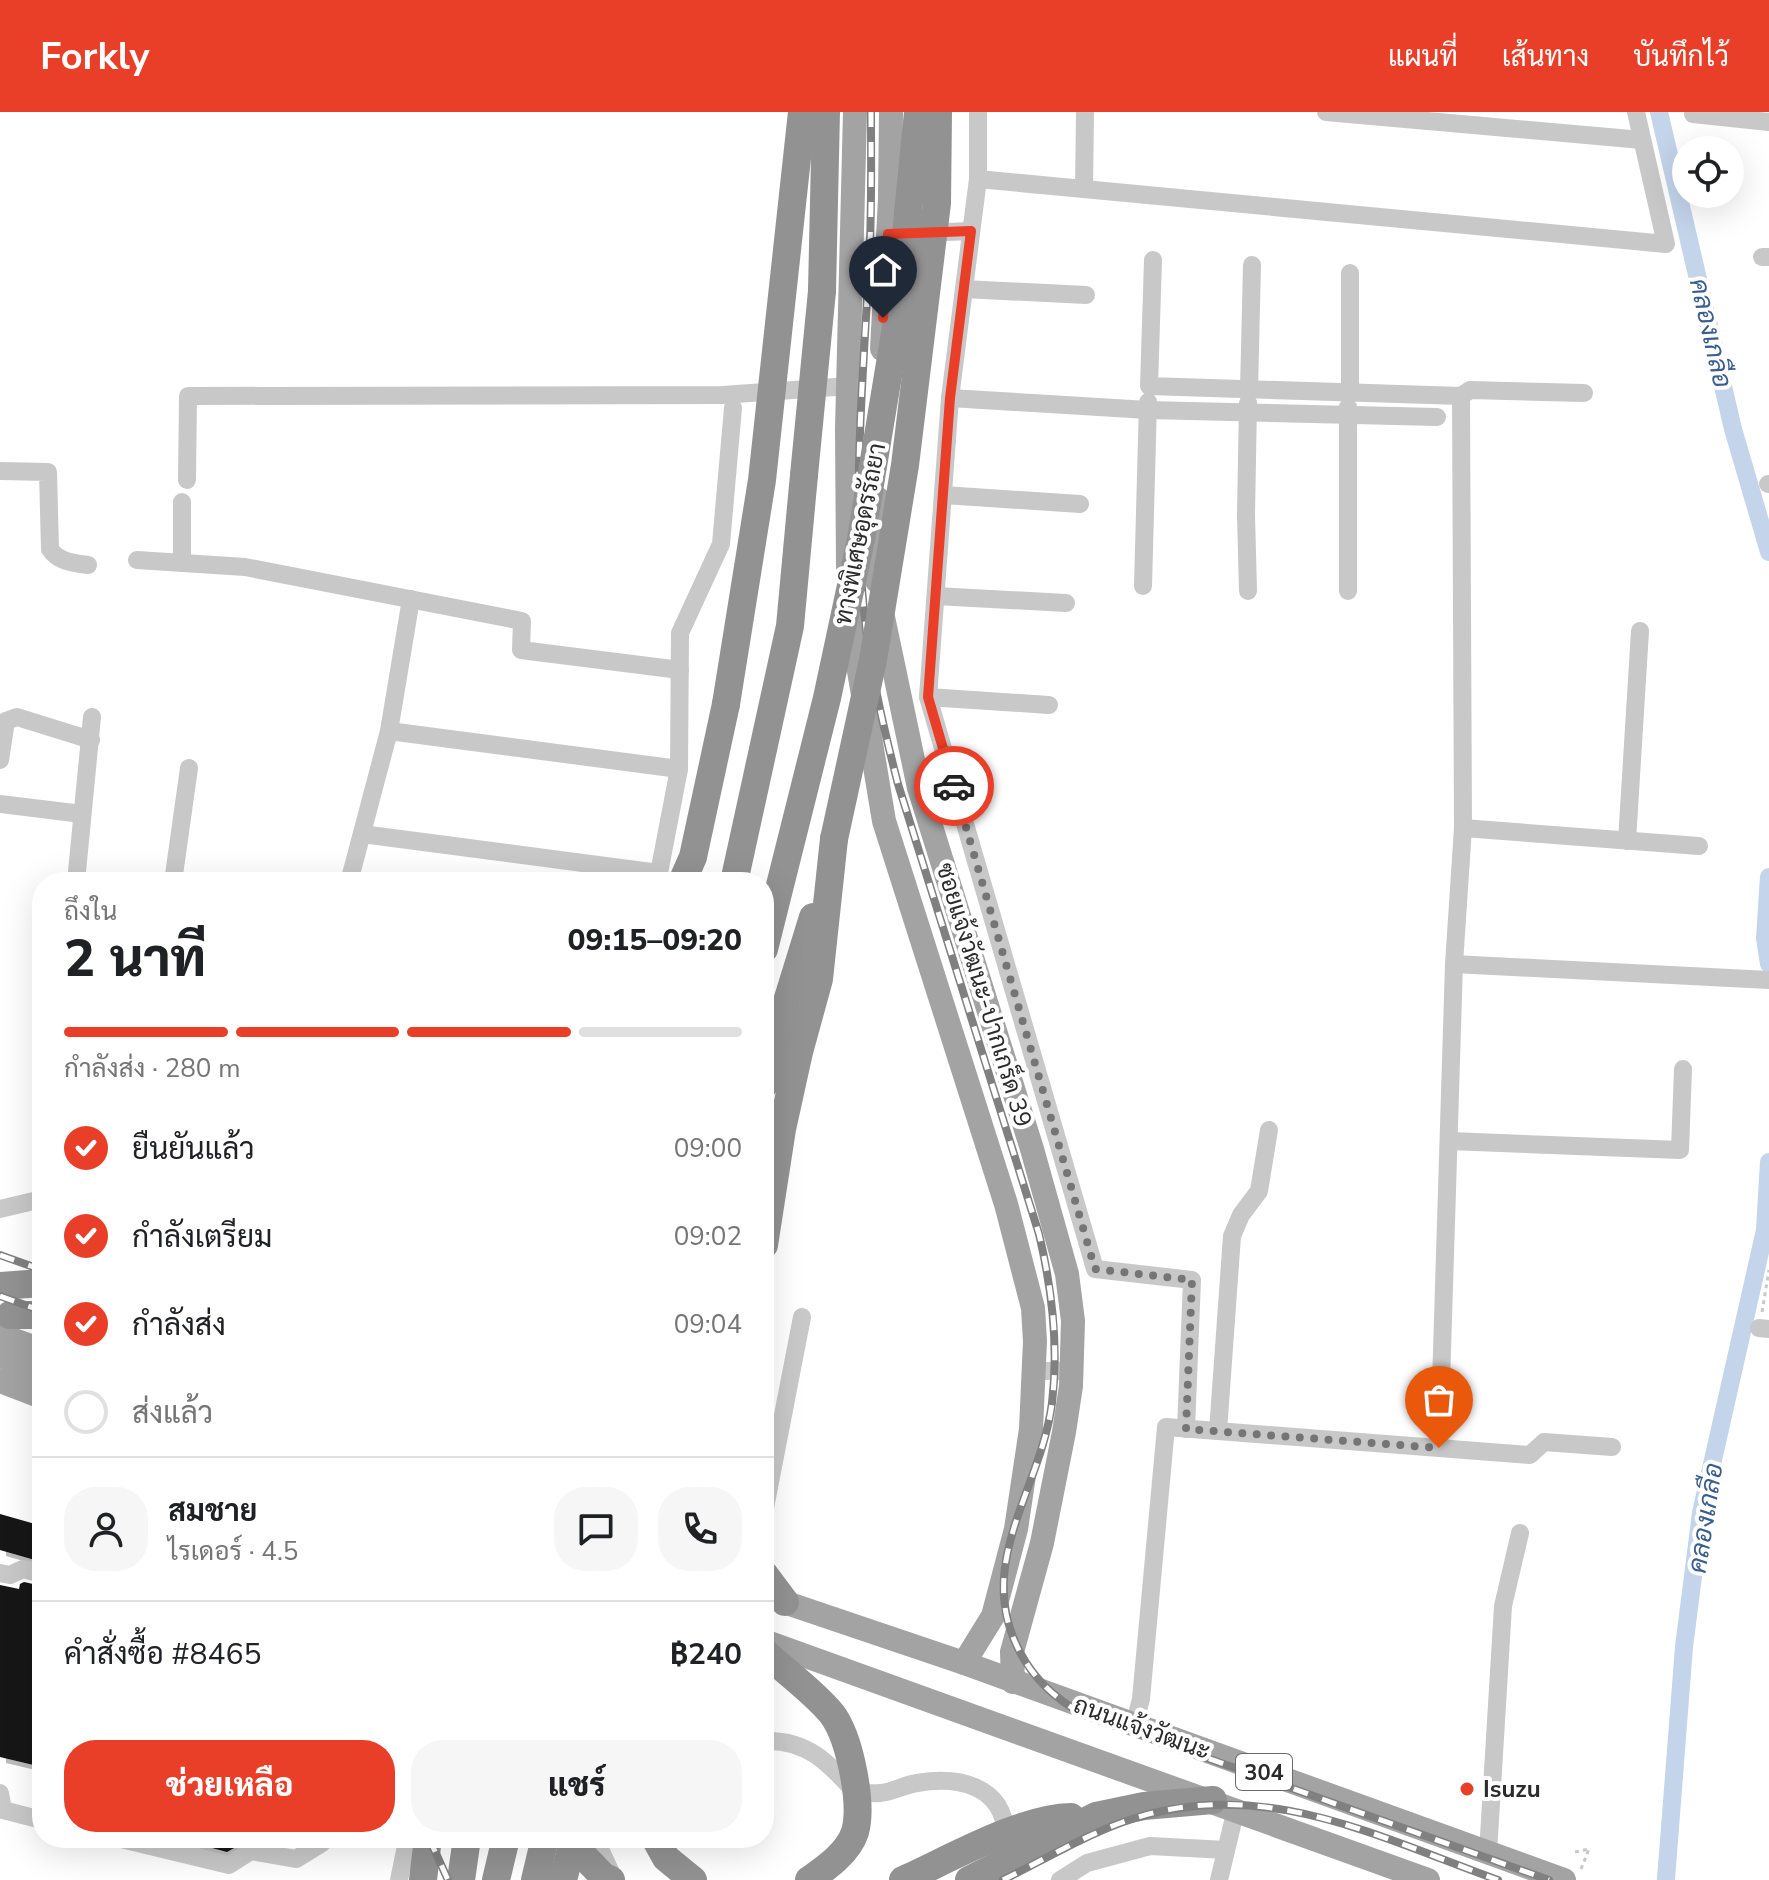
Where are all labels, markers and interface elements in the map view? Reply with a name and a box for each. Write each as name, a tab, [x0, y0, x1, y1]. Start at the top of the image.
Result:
text: Forkly	[40, 31, 149, 82]
text: แผนที่	[1388, 38, 1458, 76]
text: เส้นทาง	[1502, 38, 1589, 76]
text: บันทึกไว้	[1633, 38, 1729, 76]
map controls	[1672, 136, 1744, 208]
button: locate	[1672, 136, 1744, 208]
pin	[849, 236, 917, 318]
icon: home	[861, 248, 905, 292]
water label: คลองเกลือ	[1681, 275, 1740, 391]
street label: ทางพิเศษอุดรรัถยา	[827, 440, 893, 628]
courier	[914, 746, 994, 826]
icon: car	[932, 764, 976, 808]
street label: ซอยแจ้งวัฒนะ-ปากเกร็ด 39	[929, 859, 1040, 1131]
text: ถึงใน	[64, 894, 117, 929]
text: 09:15–09:20	[567, 920, 742, 961]
text: 2 นาที	[64, 923, 206, 994]
text: กำลังส่ง · 280 m	[64, 1051, 240, 1086]
icon: check	[64, 1126, 108, 1170]
text: ยืนยันแล้ว	[132, 1129, 255, 1170]
text: 09:00	[674, 1131, 742, 1166]
icon: check	[64, 1214, 108, 1258]
text: กำลังเตรียม	[132, 1217, 272, 1258]
text: 09:02	[674, 1219, 742, 1254]
icon: check	[64, 1302, 108, 1346]
text: กำลังส่ง	[132, 1305, 226, 1346]
text: 09:04	[674, 1307, 742, 1342]
pin	[1405, 1366, 1473, 1448]
icon: bag	[1417, 1378, 1461, 1422]
text: ส่งแล้ว	[132, 1393, 213, 1434]
water label: คลองเกลือ	[1680, 1460, 1731, 1576]
button: person	[64, 1487, 148, 1571]
button: chat	[554, 1487, 638, 1571]
button: phone	[658, 1487, 742, 1571]
text: สมชาย	[168, 1491, 257, 1532]
text: ไรเดอร์ · 4.5	[168, 1534, 298, 1569]
text: คำสั่งซื้อ #8465	[64, 1634, 261, 1675]
text: ฿240	[670, 1634, 742, 1675]
street label: ถนนแจ้งวัฒนะ	[1069, 1689, 1215, 1767]
button: ช่วยเหลือ	[64, 1740, 395, 1832]
button: แชร์	[411, 1740, 742, 1832]
road number: 304	[1236, 1754, 1292, 1790]
place label: Isuzu	[1483, 1773, 1541, 1805]
marker: Isuzu	[1458, 1780, 1476, 1798]

